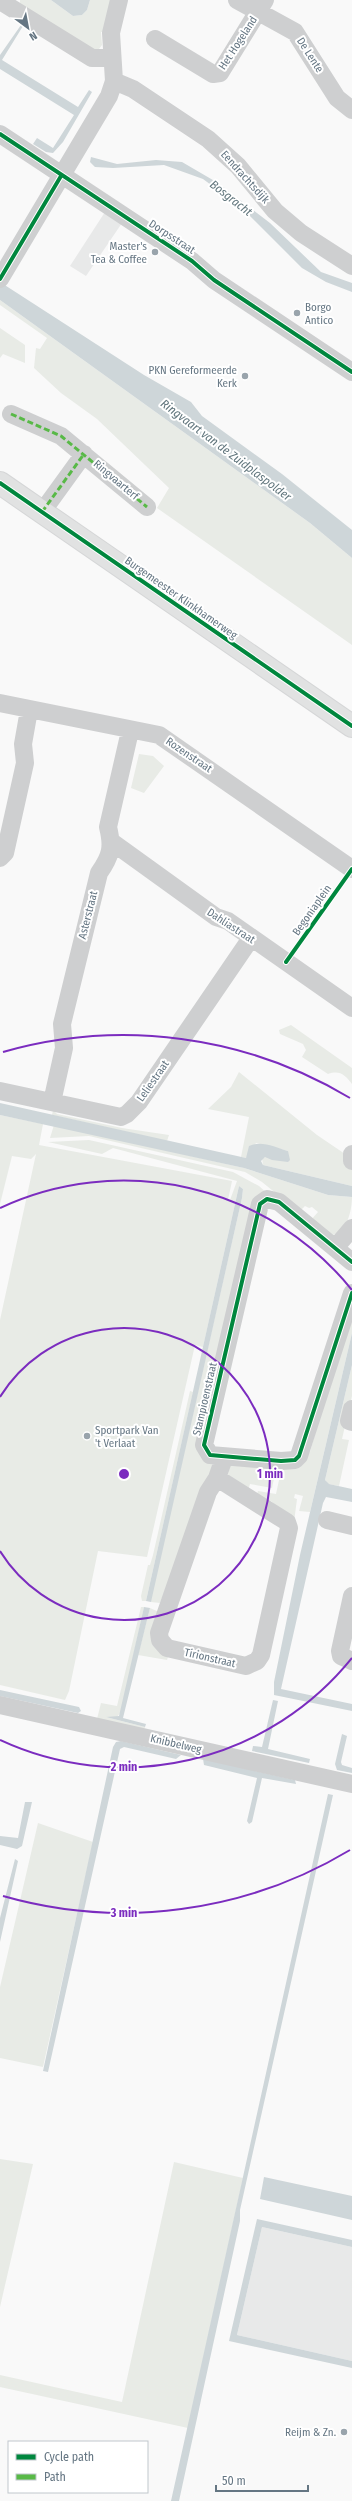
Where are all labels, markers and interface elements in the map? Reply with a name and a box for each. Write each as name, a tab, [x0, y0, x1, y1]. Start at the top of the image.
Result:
north arrow	[8, 8, 48, 48]
street label: Het Hogeland	[216, 14, 260, 72]
text: N	[27, 29, 39, 43]
street label: De Lente	[294, 35, 326, 75]
street label: Eendrachtsdijk	[218, 148, 273, 207]
water label: Bosgracht	[207, 177, 255, 219]
street label: Dorpsstraat	[146, 217, 198, 257]
place label: Master's Tea & Coffee	[91, 240, 147, 266]
marker: Master's Tea & Coffee	[150, 247, 160, 257]
place label: Borgo Antico	[305, 301, 333, 327]
marker: Borgo Antico	[292, 308, 302, 318]
place label: PKN Gereformeerde Kerk	[148, 364, 238, 390]
marker: PKN Gereformeerde Kerk	[240, 371, 250, 381]
water label: Ringvaart van de Zuidplaspolder	[158, 396, 295, 504]
street label: Ringvaarterf	[91, 457, 142, 503]
street label: Burgemeester Klinkhamerweg	[122, 554, 240, 642]
street label: Rozenstraat	[163, 735, 215, 775]
street label: Begoniaplein	[290, 882, 334, 938]
street label: Asterstraat	[76, 889, 100, 940]
street label: Dahliastraat	[205, 906, 258, 947]
street label: Leliestraat	[134, 1058, 172, 1104]
street label: Stampioenstraat	[190, 1361, 220, 1437]
place label: Sportpark Van 't Verlaat	[95, 1424, 159, 1450]
marker: Sportpark Van 't Verlaat	[82, 1431, 92, 1441]
centre of rings	[117, 1467, 131, 1481]
text: 1 min	[257, 1467, 283, 1481]
street label: Tirionstraat	[183, 1646, 237, 1670]
street label: Knibbelweg	[149, 1732, 204, 1756]
text: 2 min	[110, 1760, 137, 1774]
text: 3 min	[110, 1906, 137, 1920]
place label: Reijm & Zn.	[285, 2426, 336, 2439]
marker: Reijm & Zn.	[339, 2427, 349, 2437]
legend	[8, 2441, 148, 2493]
text: Cycle path	[44, 2450, 94, 2464]
scale bar	[216, 2467, 308, 2493]
text: Path	[44, 2470, 66, 2484]
text: 50 m	[222, 2474, 246, 2488]

